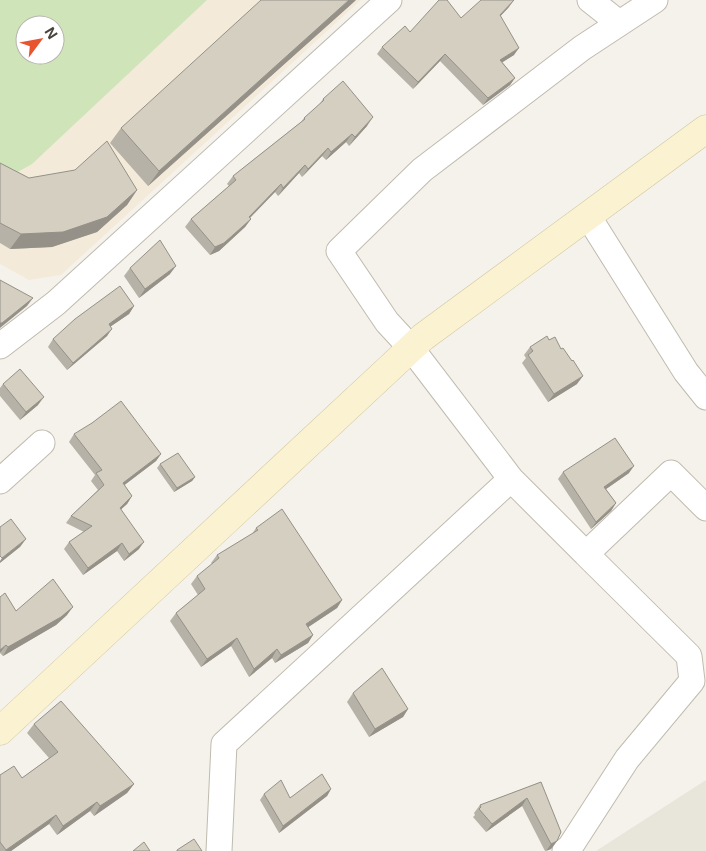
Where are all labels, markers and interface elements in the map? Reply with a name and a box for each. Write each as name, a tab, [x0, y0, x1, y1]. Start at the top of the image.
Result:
north arrow	[15, 15, 65, 65]
text: N	[41, 24, 61, 42]

